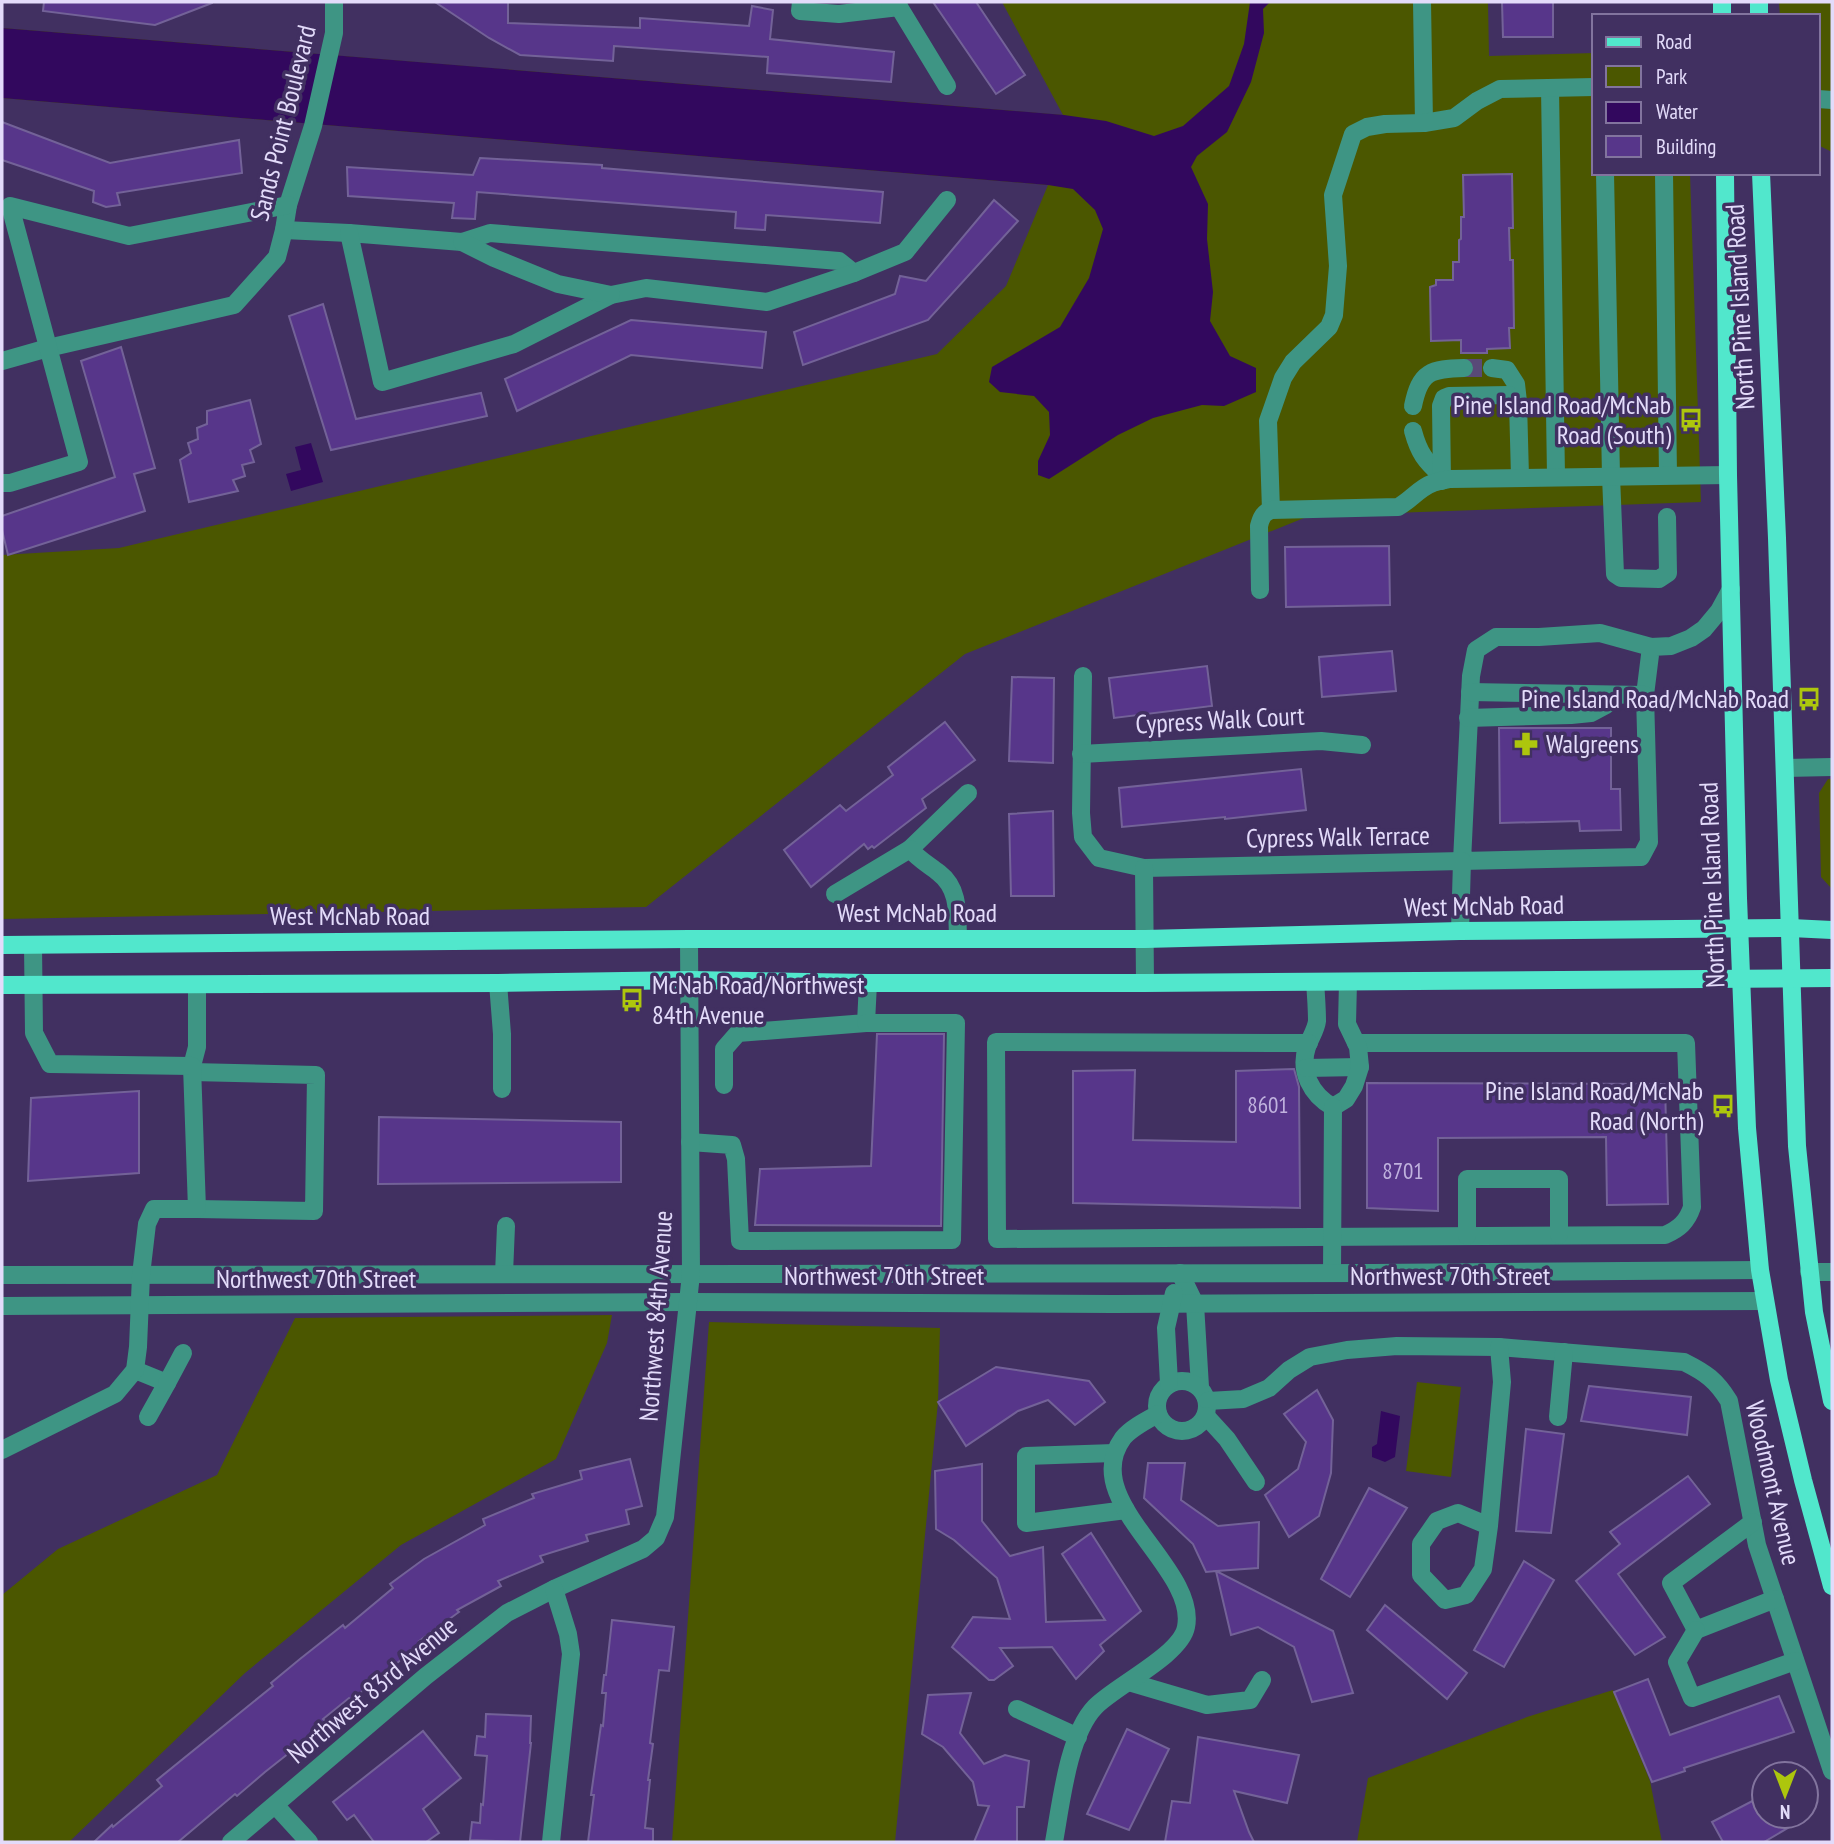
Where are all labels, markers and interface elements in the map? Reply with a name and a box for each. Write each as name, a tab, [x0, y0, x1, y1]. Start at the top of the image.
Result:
legend	[1592, 14, 1820, 175]
street label: Sands Point Boulevard	[242, 22, 323, 224]
text: Road	[1656, 28, 1692, 55]
text: Park	[1656, 63, 1687, 90]
text: Water	[1656, 98, 1698, 125]
text: Building	[1656, 133, 1716, 160]
street label: North Pine Island Road	[1718, 203, 1761, 411]
place label: Pine Island Road/McNab Road (South)	[1453, 388, 1671, 451]
bus stop icon: Pine Island Road/McNab Road (South)	[1677, 406, 1705, 434]
place label: Pine Island Road/McNab Road	[1521, 682, 1789, 715]
bus stop icon: Pine Island Road/McNab Road	[1795, 685, 1823, 713]
street label: Cypress Walk Court	[1135, 699, 1305, 740]
place label: Walgreens	[1546, 727, 1639, 760]
pharmacy icon: Walgreens	[1512, 730, 1540, 758]
street label: North Pine Island Road	[1691, 782, 1732, 989]
street label: Cypress Walk Terrace	[1246, 818, 1430, 855]
street label: West McNab Road	[1404, 888, 1564, 923]
street label: West McNab Road	[837, 896, 997, 929]
street label: West McNab Road	[270, 899, 430, 932]
place label: McNab Road/Northwest 84th Avenue	[652, 968, 864, 1031]
bus stop icon: McNab Road/Northwest 84th Avenue	[618, 986, 646, 1014]
place label: Pine Island Road/McNab Road (North)	[1485, 1074, 1703, 1137]
house number: 8601	[1247, 1090, 1289, 1119]
bus stop icon: Pine Island Road/McNab Road (North)	[1709, 1092, 1737, 1120]
house number: 8701	[1382, 1156, 1424, 1185]
street label: Northwest 84th Avenue	[632, 1209, 679, 1423]
street label: Northwest 70th Street	[784, 1259, 984, 1292]
street label: Northwest 70th Street	[1350, 1259, 1550, 1292]
street label: Northwest 70th Street	[216, 1262, 416, 1295]
street label: Woodmont Avenue	[1739, 1398, 1808, 1568]
street label: Northwest 83rd Avenue	[280, 1609, 463, 1770]
north arrow	[1750, 1760, 1820, 1830]
text: N	[1780, 1800, 1790, 1824]

